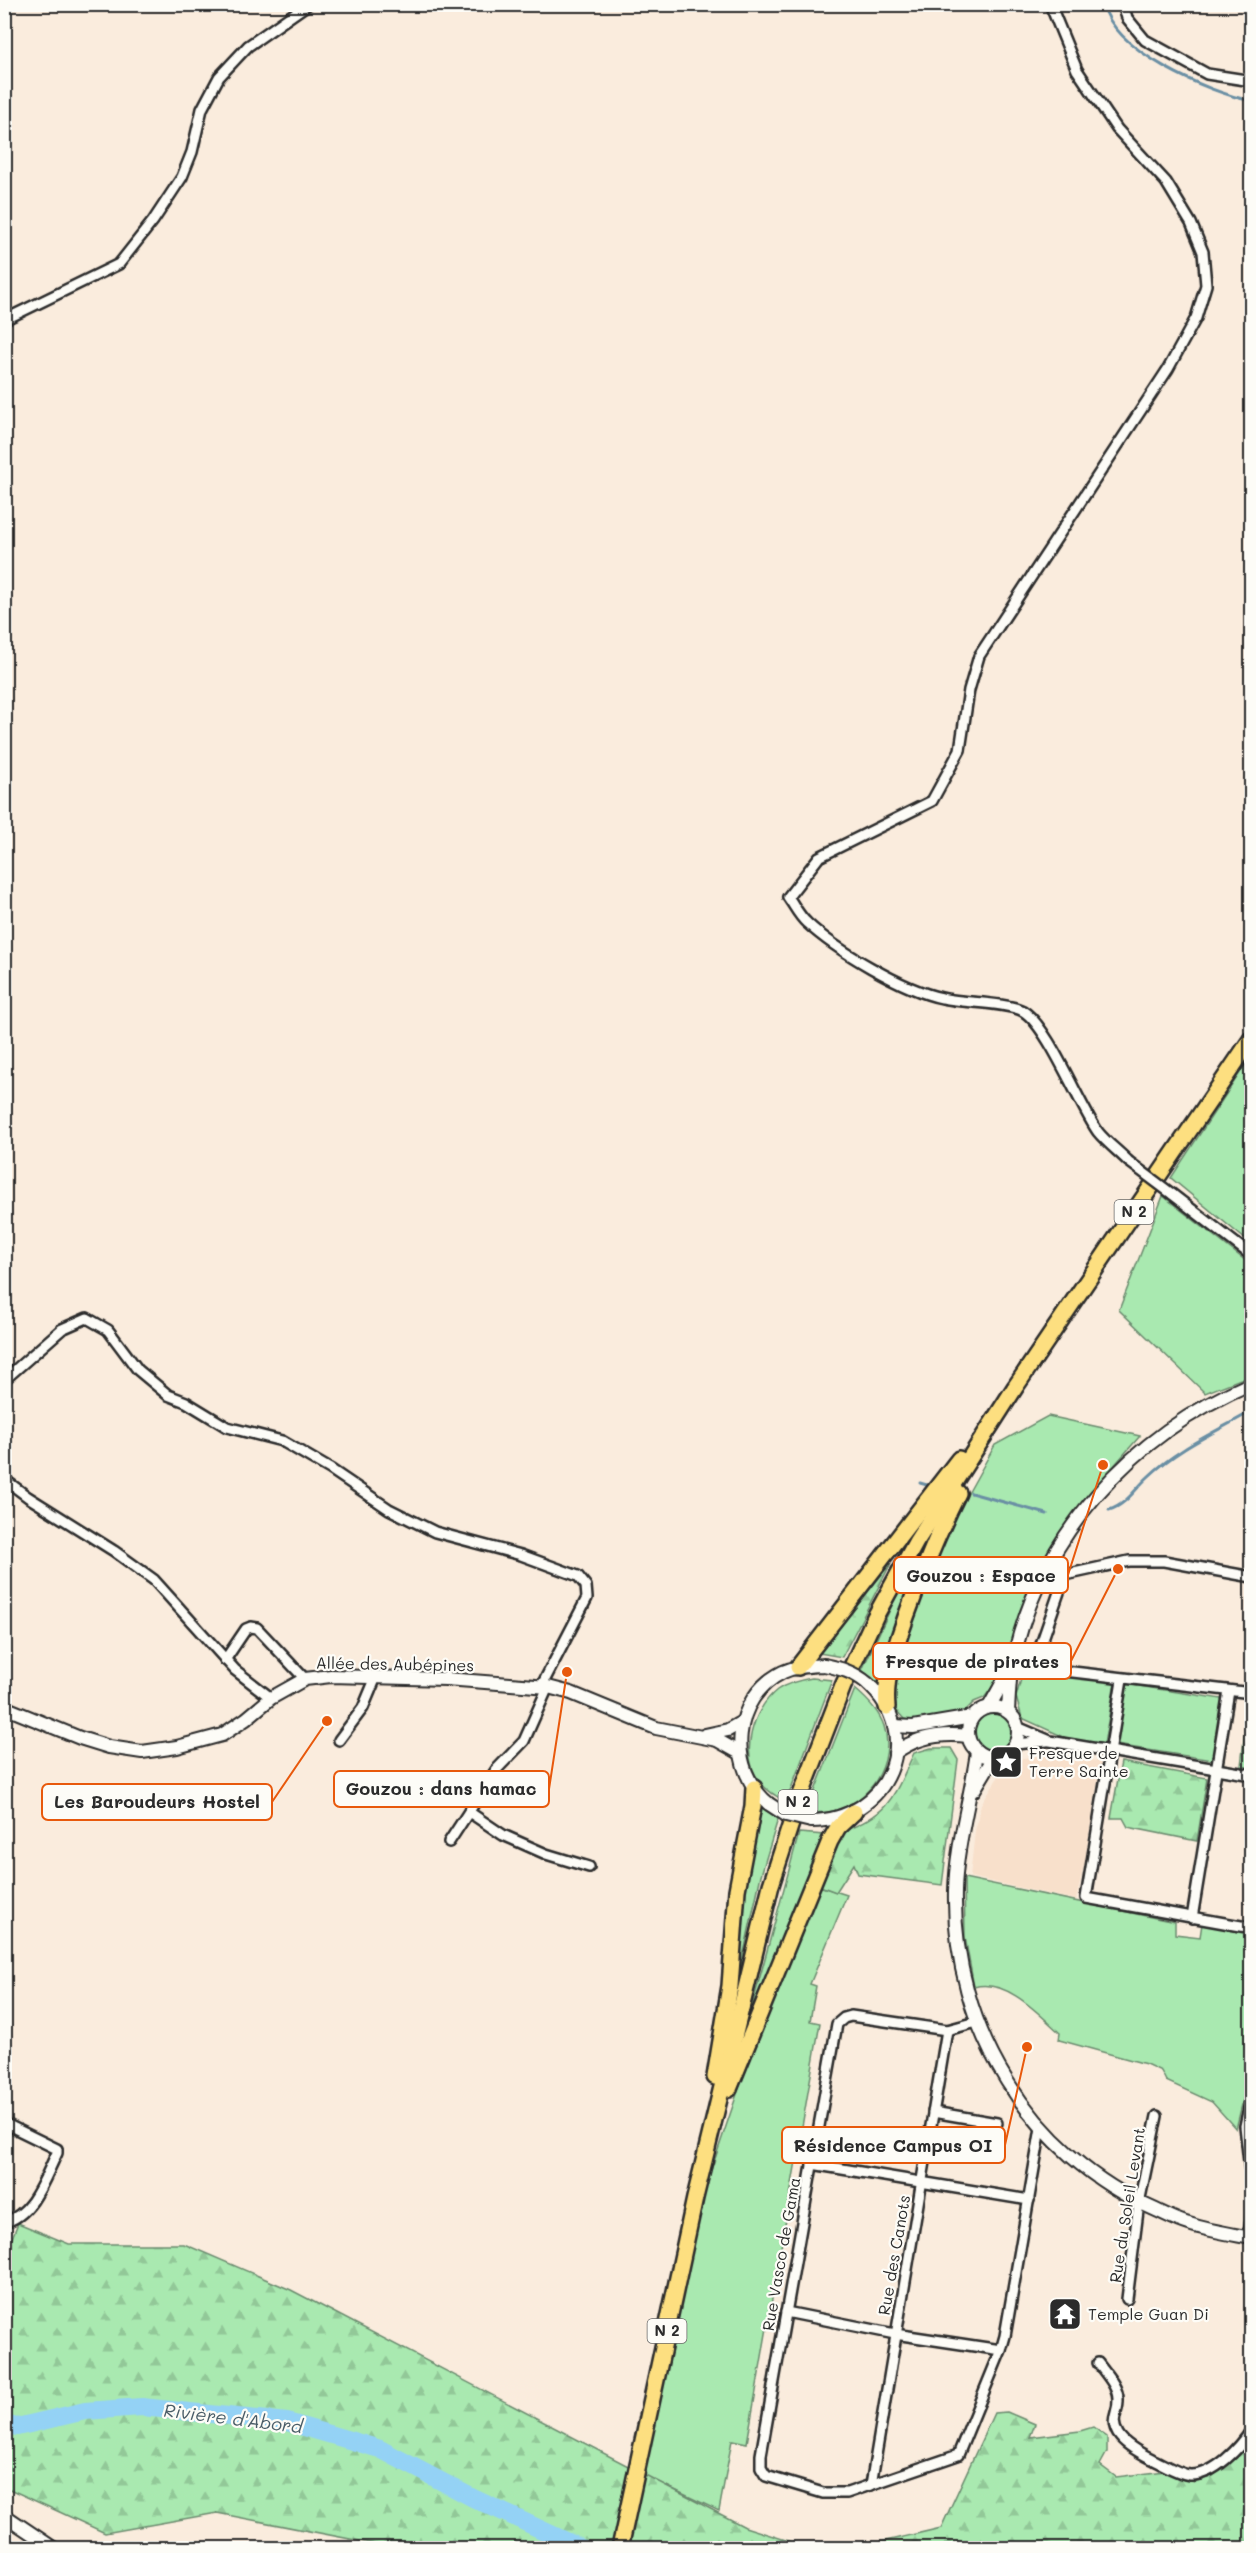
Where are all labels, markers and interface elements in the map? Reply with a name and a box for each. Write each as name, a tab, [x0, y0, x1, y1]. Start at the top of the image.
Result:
road number: N 2	[1114, 1200, 1154, 1224]
callout: Gouzou : Espace	[894, 1557, 1068, 1593]
text: Gouzou : Espace	[906, 1563, 1056, 1587]
callout: Fresque de pirates	[873, 1643, 1071, 1679]
text: Fresque de pirates	[885, 1649, 1059, 1673]
street label: Allée des Aubépines	[316, 1652, 474, 1675]
place label: Fresque de Terre Sainte	[1029, 1742, 1129, 1781]
place icon: Fresque de Terre Sainte	[988, 1744, 1024, 1780]
callout: Gouzou : dans hamac	[334, 1771, 549, 1807]
text: Gouzou : dans hamac	[345, 1776, 537, 1800]
callout: Les Baroudeurs Hostel	[42, 1784, 272, 1820]
text: Les Baroudeurs Hostel	[54, 1789, 260, 1813]
road number: N 2	[778, 1790, 818, 1814]
street label: Rue du Soleil Levant	[1104, 2126, 1149, 2284]
callout: Résidence Campus OI	[782, 2127, 1005, 2163]
text: Résidence Campus OI	[794, 2133, 992, 2157]
street label: Rue Vasco de Gama	[757, 2175, 804, 2332]
street label: Rue des Canots	[873, 2193, 914, 2317]
temple icon: Temple Guan Di	[1047, 2296, 1083, 2332]
place label: Temple Guan Di	[1088, 2303, 1209, 2324]
road number: N 2	[648, 2319, 686, 2343]
water label: Rivière d'Abord	[162, 2398, 305, 2439]

